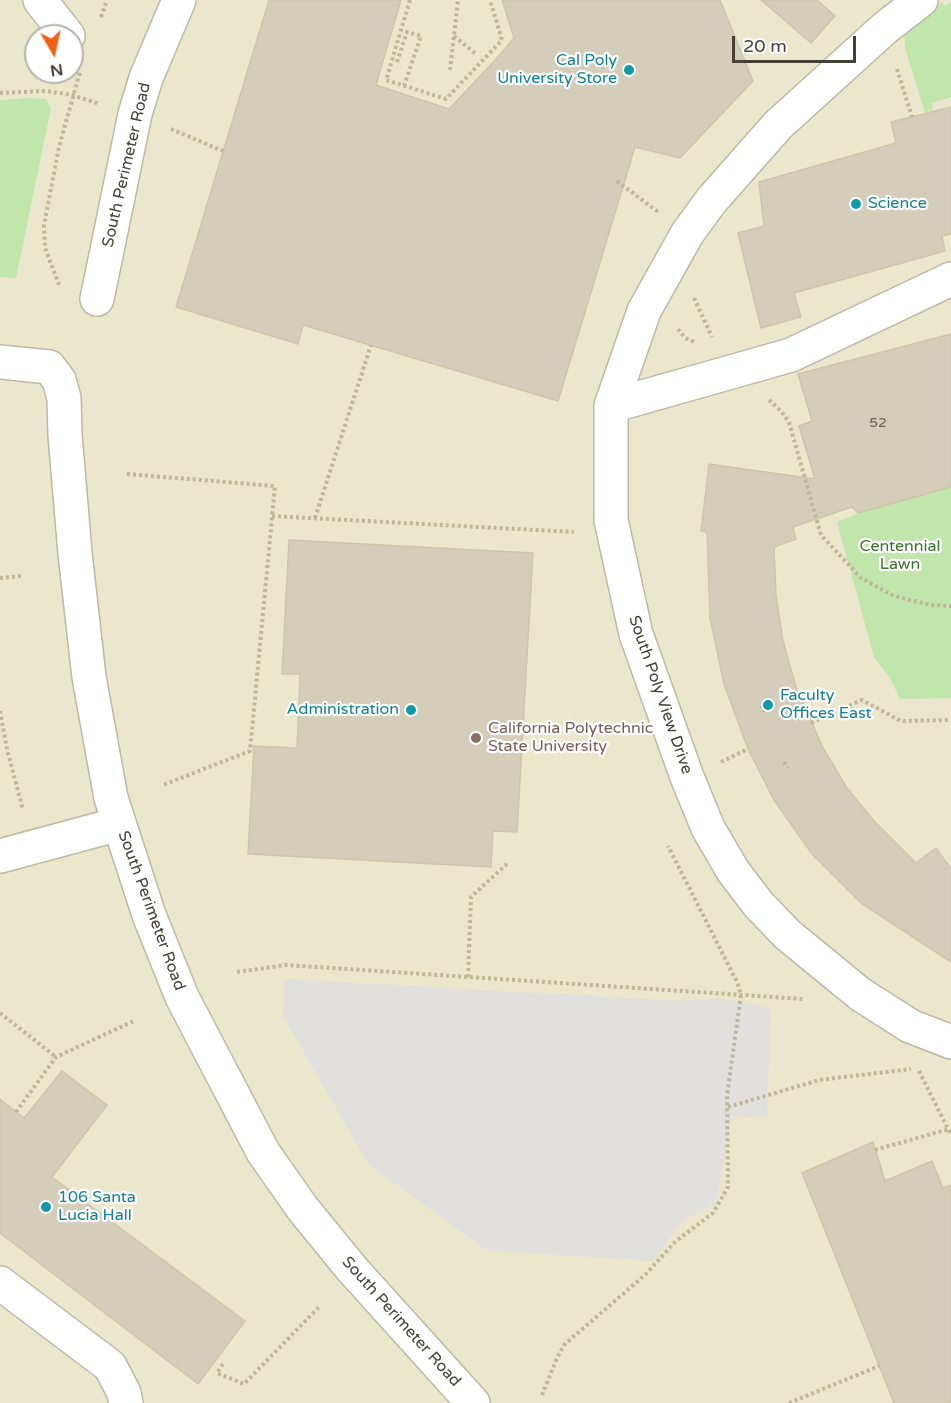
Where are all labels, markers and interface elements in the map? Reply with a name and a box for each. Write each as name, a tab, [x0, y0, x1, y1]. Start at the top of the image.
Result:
north arrow	[24, 24, 84, 84]
scale bar	[735, 24, 860, 62]
text: 20 m	[743, 35, 787, 57]
place label: Cal Poly University Store	[497, 51, 617, 89]
text: N	[49, 59, 64, 81]
marker: Cal Poly University Store	[622, 63, 636, 77]
street label: South Perimeter Road	[99, 81, 155, 249]
place label: Science	[868, 194, 927, 214]
marker: Science	[849, 197, 863, 211]
house number: 52	[869, 415, 887, 431]
park label: Centennial Lawn	[860, 537, 940, 575]
street label: South Poly View Drive	[624, 613, 696, 777]
place label: Faculty Offices East	[780, 686, 872, 724]
marker: Faculty Offices East	[761, 698, 775, 712]
place label: Administration	[287, 700, 399, 720]
marker: Administration	[404, 703, 418, 717]
place label: California Polytechnic State University	[488, 719, 653, 757]
marker: California Polytechnic State University	[469, 731, 483, 745]
street label: South Perimeter Road	[113, 829, 189, 993]
place label: 106 Santa Lucia Hall	[58, 1188, 136, 1226]
marker: 106 Santa Lucia Hall	[39, 1200, 53, 1214]
street label: South Perimeter Road	[338, 1253, 464, 1391]

